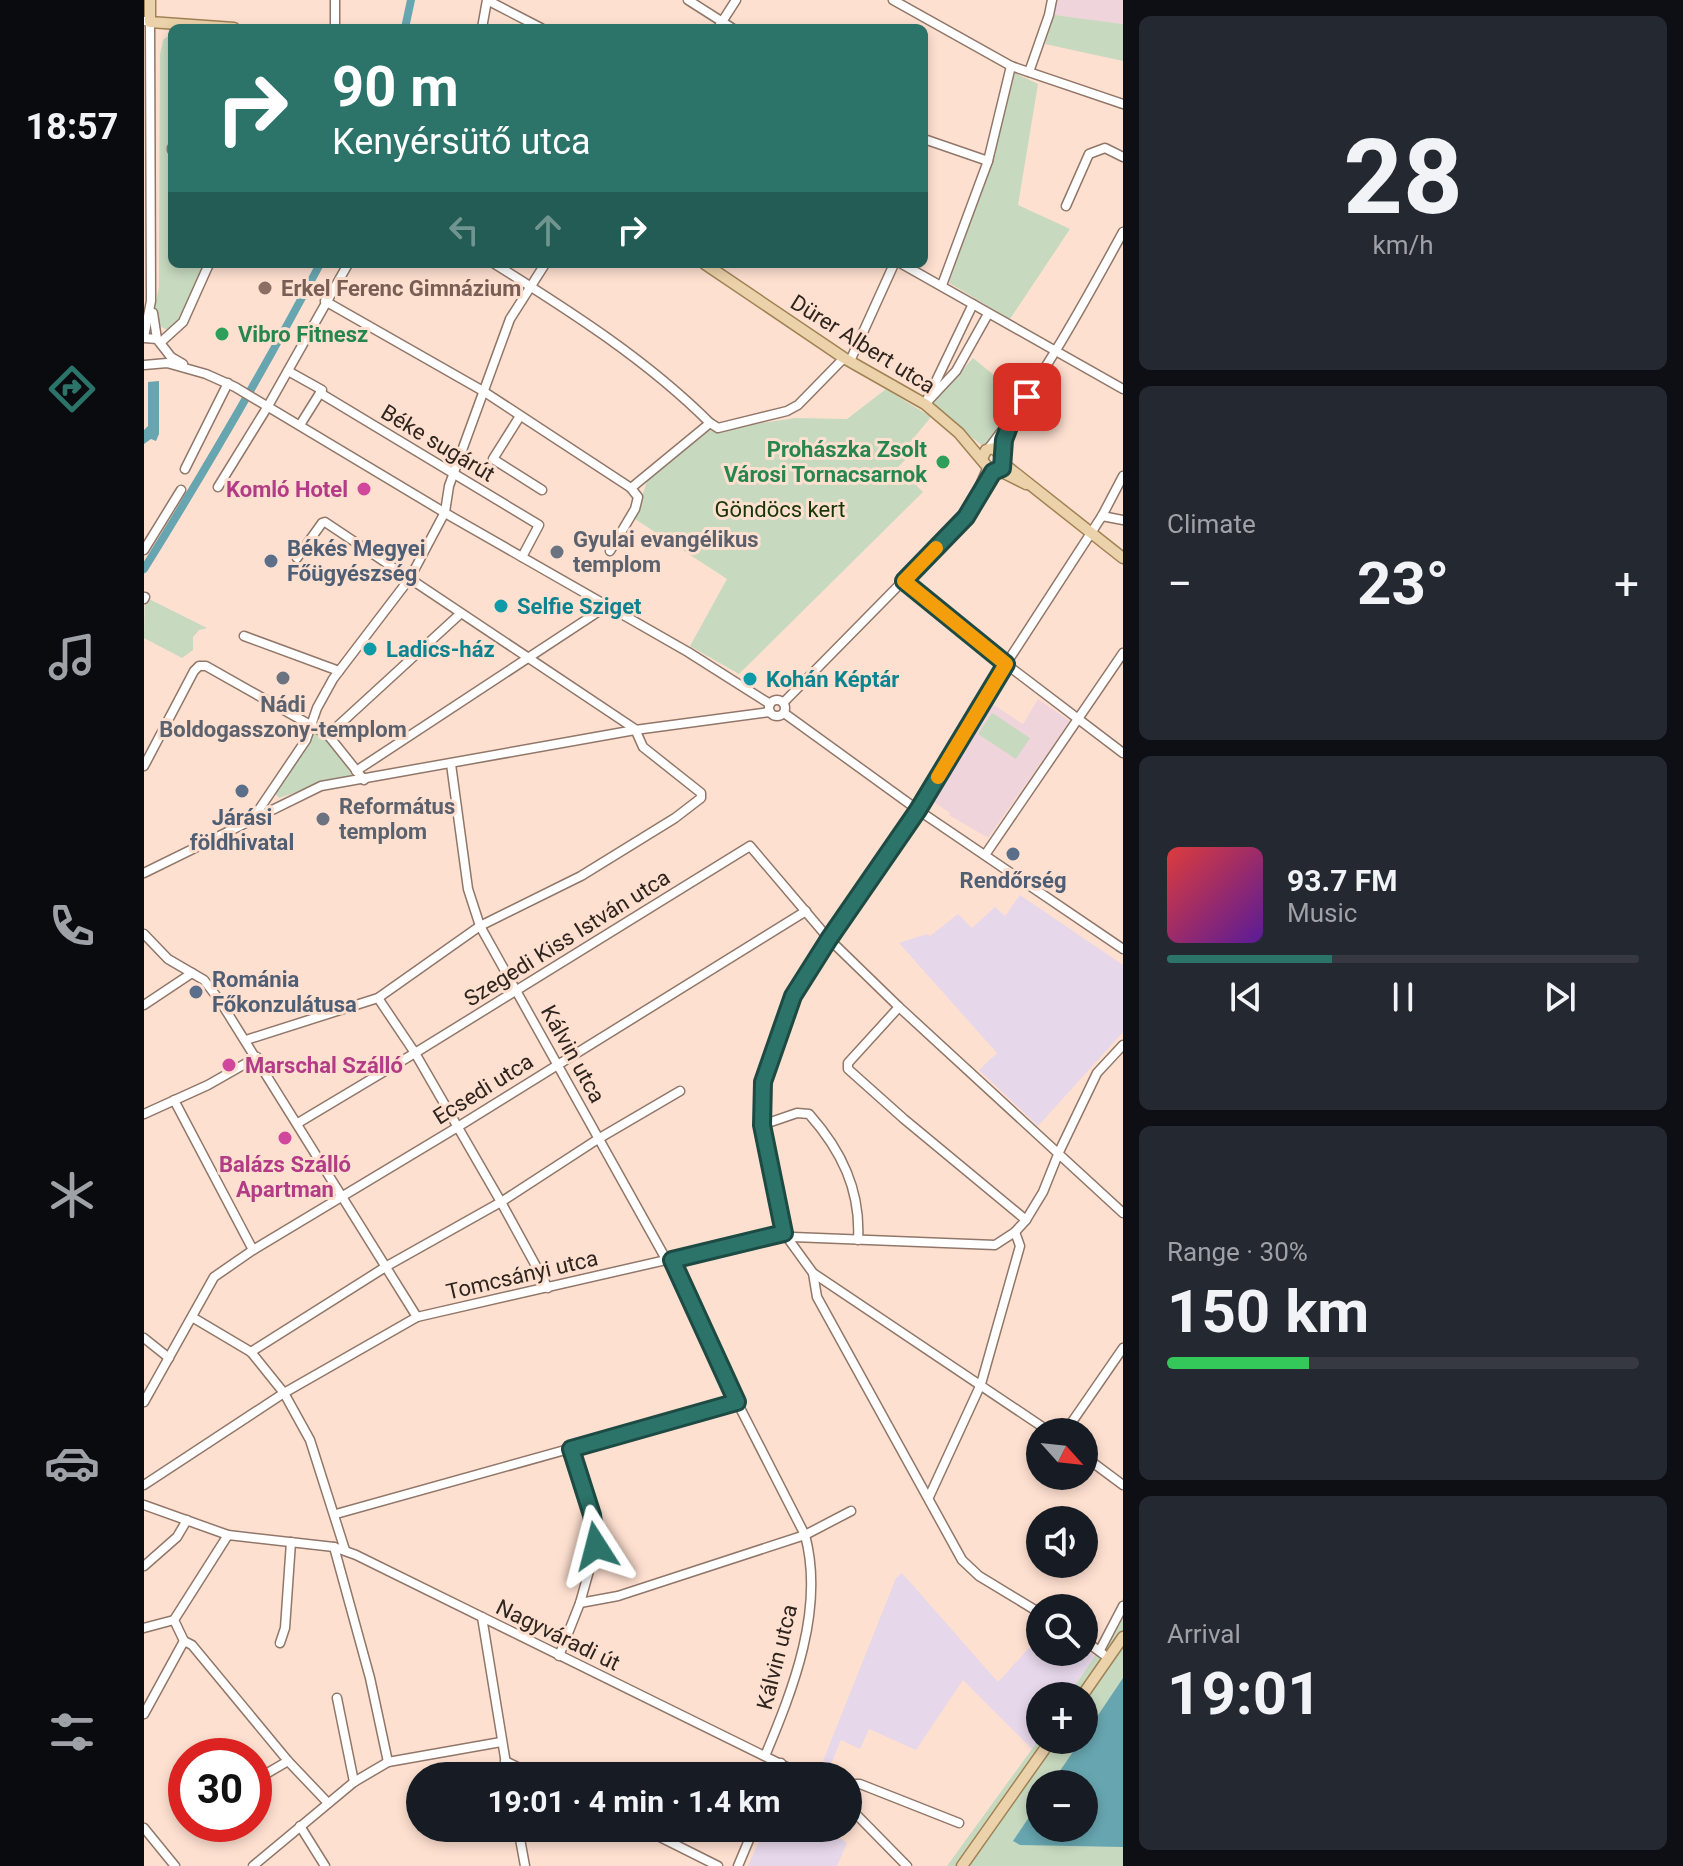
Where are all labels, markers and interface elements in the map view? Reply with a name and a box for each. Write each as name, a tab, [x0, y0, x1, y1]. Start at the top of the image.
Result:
text: 90 m	[332, 54, 459, 120]
icon: right	[200, 56, 304, 160]
text: 18:57	[26, 106, 118, 148]
text: 28	[1343, 117, 1463, 238]
text: Kenyérsütő utca	[332, 121, 591, 163]
icon: left	[442, 208, 486, 252]
icon: ahead	[526, 208, 570, 252]
icon: right	[610, 208, 654, 252]
text: km/h	[1372, 230, 1434, 260]
place label: Erkel Ferenc Gimnázium	[281, 276, 521, 301]
marker: Erkel Ferenc Gimnázium	[256, 279, 274, 297]
street label: Dürer Albert utca	[786, 290, 940, 398]
place label: Vibro Fitnesz	[238, 322, 368, 347]
marker: Vibro Fitnesz	[213, 325, 231, 343]
icon: directions	[44, 361, 100, 417]
pin	[993, 363, 1061, 431]
icon: arrive	[1005, 375, 1049, 419]
street label: Béke sugárút	[377, 399, 499, 487]
place label: Prohászka Zsolt Városi Tornacsarnok	[724, 437, 928, 487]
marker: Prohászka Zsolt Városi Tornacsarnok	[934, 453, 952, 471]
place label: Komló Hotel	[226, 477, 348, 502]
marker: Komló Hotel	[355, 480, 373, 498]
park label: Göndöcs kert	[715, 497, 845, 522]
text: Climate	[1167, 509, 1256, 539]
place label: Gyulai evangélikus templom	[573, 527, 759, 577]
place label: Békés Megyei Főügyészség	[287, 536, 425, 586]
marker: Gyulai evangélikus templom	[548, 543, 566, 561]
text: 23°	[1357, 548, 1449, 619]
marker: Békés Megyei Főügyészség	[262, 552, 280, 570]
text: −	[1167, 558, 1192, 610]
text: +	[1614, 558, 1639, 610]
place label: Selfie Sziget	[517, 594, 642, 619]
marker: Selfie Sziget	[492, 597, 510, 615]
icon: music	[44, 629, 100, 685]
place label: Ladics-ház	[386, 637, 495, 662]
marker: Ladics-ház	[361, 640, 379, 658]
place label: Kohán Képtár	[766, 667, 899, 692]
marker: Nádi Boldogasszony-templom	[274, 669, 292, 687]
marker: Kohán Képtár	[741, 670, 759, 688]
place label: Nádi Boldogasszony-templom	[159, 692, 407, 742]
marker: Járási földhivatal	[233, 782, 251, 800]
place label: Református templom	[339, 794, 455, 844]
place label: Járási földhivatal	[190, 805, 294, 855]
marker: Református templom	[314, 810, 332, 828]
marker: Rendőrség	[1004, 845, 1022, 863]
text: 93.7 FM	[1287, 863, 1398, 898]
street label: Szegedi Kiss István utca	[460, 864, 674, 1012]
place label: Rendőrség	[960, 868, 1066, 893]
icon: phone	[44, 898, 100, 954]
text: Music	[1287, 898, 1357, 928]
place label: Románia Főkonzulátusa	[212, 967, 357, 1017]
icon: previous	[1224, 975, 1268, 1019]
icon: pause	[1381, 975, 1425, 1019]
icon: next	[1538, 975, 1582, 1019]
marker: Románia Főkonzulátusa	[187, 983, 205, 1001]
street label: Kálvin utca	[536, 1001, 610, 1107]
street label: Ecsedi utca	[429, 1048, 537, 1130]
place label: Marschal Szálló	[245, 1053, 403, 1078]
marker: Marschal Szálló	[220, 1056, 238, 1074]
marker: Balázs Szálló Apartman	[276, 1129, 294, 1147]
place label: Balázs Szálló Apartman	[219, 1152, 351, 1202]
icon: climate	[44, 1167, 100, 1223]
text: Range · 30%	[1167, 1237, 1308, 1267]
street label: Tomcsányi utca	[444, 1245, 600, 1305]
text: 150 km	[1167, 1276, 1369, 1347]
north arrow	[1026, 1418, 1098, 1490]
map controls	[1026, 1418, 1098, 1842]
icon: car	[44, 1435, 100, 1491]
position arrow	[554, 1504, 638, 1588]
button: sound	[1026, 1506, 1098, 1578]
street label: Nagyváradi út	[492, 1594, 624, 1676]
button: search	[1026, 1594, 1098, 1666]
street label: Kálvin utca	[752, 1602, 802, 1712]
text: Arrival	[1167, 1619, 1241, 1649]
text: 19:01	[1167, 1658, 1322, 1729]
button: +	[1026, 1682, 1098, 1754]
icon: filters	[44, 1704, 100, 1760]
speed limit sign: 30	[168, 1738, 272, 1842]
button: −	[1026, 1770, 1098, 1842]
text: 19:01 · 4 min · 1.4 km	[487, 1784, 781, 1819]

